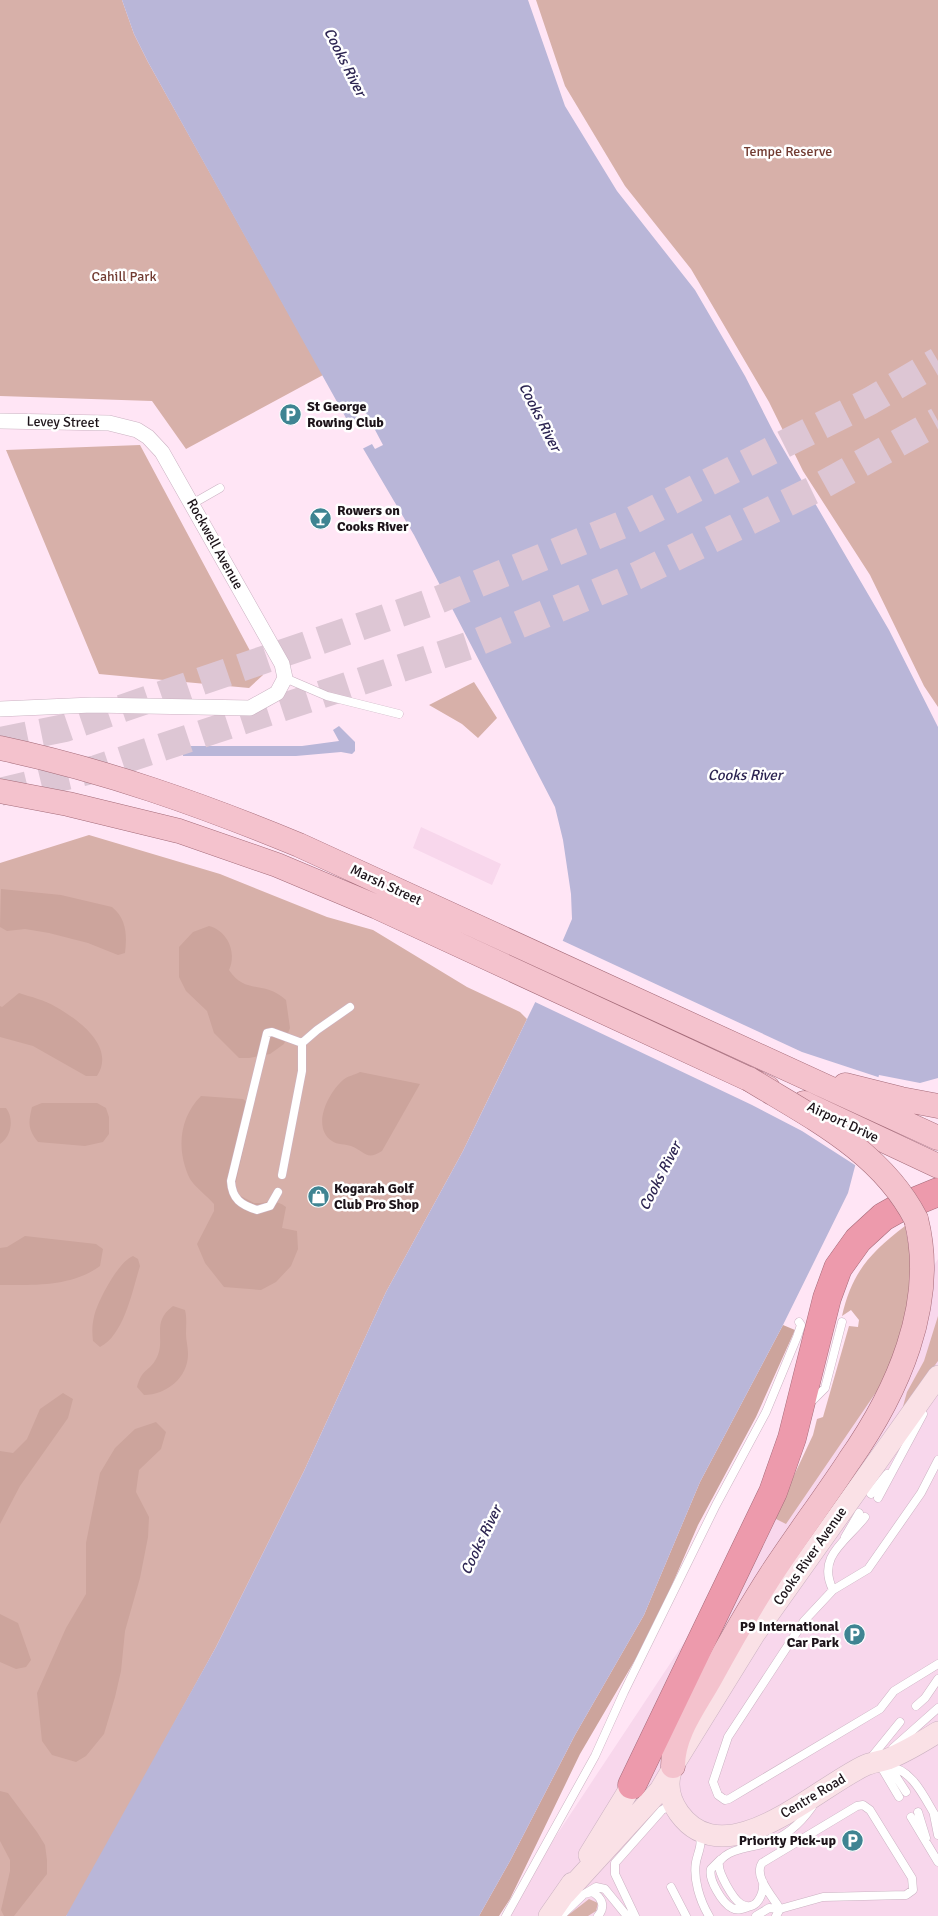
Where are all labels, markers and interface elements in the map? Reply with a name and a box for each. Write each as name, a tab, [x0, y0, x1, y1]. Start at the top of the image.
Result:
water label: Cooks River	[320, 25, 371, 101]
park label: Tempe Reserve	[744, 143, 832, 160]
park label: Cahill Park	[92, 268, 156, 285]
water label: Cooks River	[515, 380, 566, 456]
place label: St George Rowing Club	[307, 398, 384, 431]
parking icon: St George Rowing Club	[279, 402, 303, 426]
street label: Levey Street	[26, 413, 100, 431]
street label: Rockwell Avenue	[183, 496, 247, 592]
place label: Rowers on Cooks River	[337, 502, 409, 535]
bar icon: Rowers on Cooks River	[309, 506, 333, 530]
water label: Cooks River	[708, 766, 785, 784]
street label: Marsh Street	[348, 861, 425, 909]
street label: Airport Drive	[805, 1098, 881, 1146]
water label: Cooks River	[635, 1137, 686, 1213]
place label: Kogarah Golf Club Pro Shop	[334, 1180, 419, 1213]
shop icon: Kogarah Golf Club Pro Shop	[306, 1184, 330, 1208]
water label: Cooks River	[457, 1500, 507, 1577]
street label: Cooks River Avenue	[770, 1503, 850, 1609]
place label: P9 International Car Park	[740, 1618, 840, 1651]
parking icon: P9 International Car Park	[843, 1622, 867, 1646]
street label: Centre Road	[777, 1770, 849, 1822]
parking icon: Priority Pick-up	[840, 1828, 864, 1852]
place label: Priority Pick-up	[739, 1832, 836, 1849]

